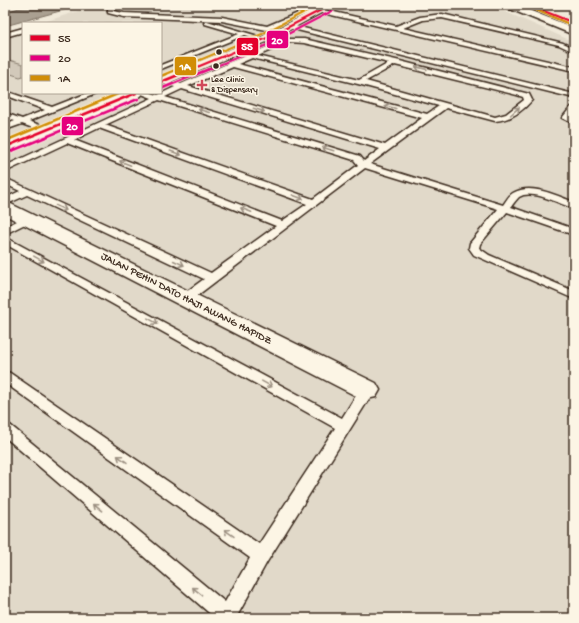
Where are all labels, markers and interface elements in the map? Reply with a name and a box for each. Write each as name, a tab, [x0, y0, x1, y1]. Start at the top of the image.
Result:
legend	[22, 22, 162, 94]
line badge: 20	[266, 30, 289, 49]
text: 55	[58, 33, 71, 47]
text: 20	[271, 36, 284, 48]
line badge: 55	[236, 37, 259, 56]
text: 55	[241, 42, 253, 54]
unlabelled marker	[214, 47, 224, 57]
text: 20	[58, 53, 71, 67]
line badge: 1A	[174, 56, 197, 76]
unlabelled marker	[211, 61, 221, 71]
text: 1A	[179, 62, 192, 74]
one-way arrow	[415, 64, 428, 71]
text: 1A	[57, 73, 71, 87]
place label: Lee Clinic & Dispensary	[211, 75, 258, 96]
marker: Lee Clinic & Dispensary	[196, 79, 208, 91]
one-way arrow	[384, 103, 397, 110]
one-way arrow	[198, 107, 211, 114]
one-way arrow	[252, 107, 265, 114]
one-way arrow	[510, 107, 521, 116]
line badge: 20	[61, 116, 84, 136]
text: 20	[66, 122, 79, 134]
one-way arrow	[323, 145, 335, 153]
one-way arrow	[169, 150, 181, 158]
one-way arrow	[120, 158, 132, 166]
one-way arrow	[292, 193, 304, 201]
one-way arrow	[55, 205, 67, 212]
one-way arrow	[241, 206, 253, 214]
street label: JALAN PEHIN DATO HAJI AWANG HAPIDZ	[99, 251, 274, 348]
one-way arrow	[33, 255, 45, 263]
one-way arrow	[173, 260, 185, 267]
one-way arrow	[147, 318, 159, 326]
one-way arrow	[261, 380, 273, 388]
one-way arrow	[117, 455, 128, 463]
one-way arrow	[92, 503, 103, 512]
one-way arrow	[224, 529, 235, 537]
one-way arrow	[192, 587, 202, 596]

